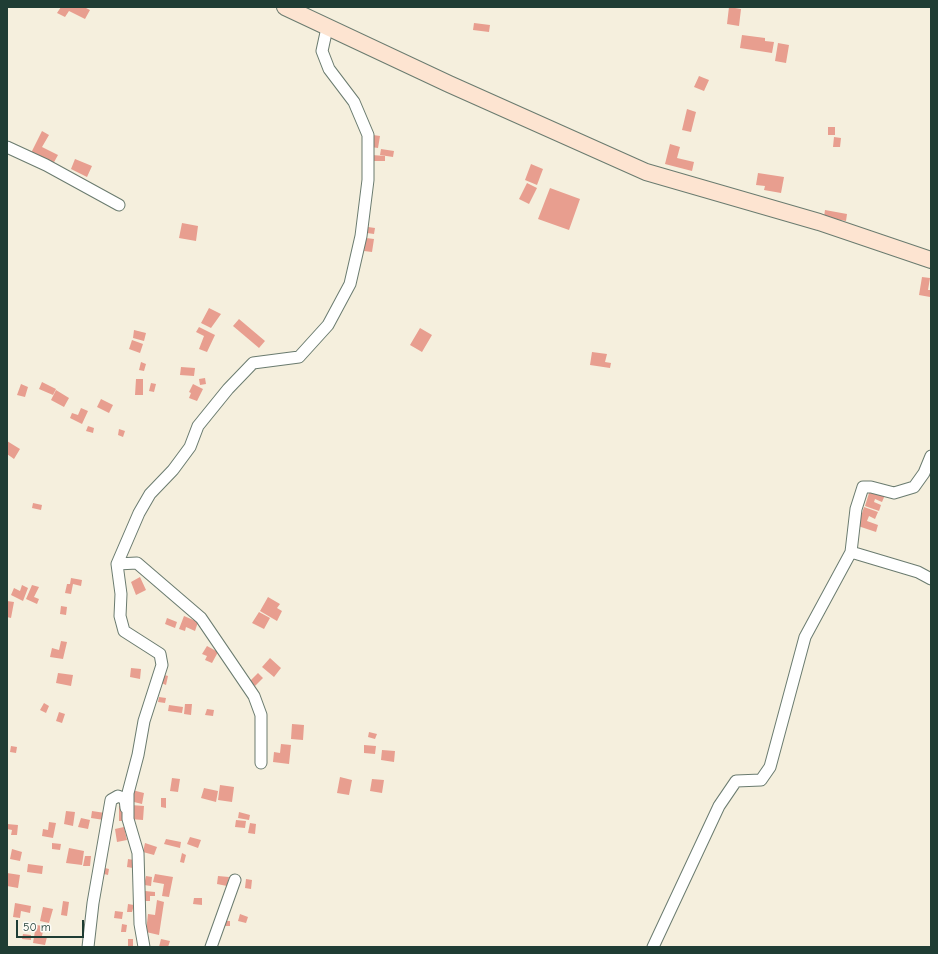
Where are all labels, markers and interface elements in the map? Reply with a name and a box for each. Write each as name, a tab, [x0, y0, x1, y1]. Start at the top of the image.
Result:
scale bar	[18, 912, 86, 938]
text: 50 m	[23, 920, 51, 934]

